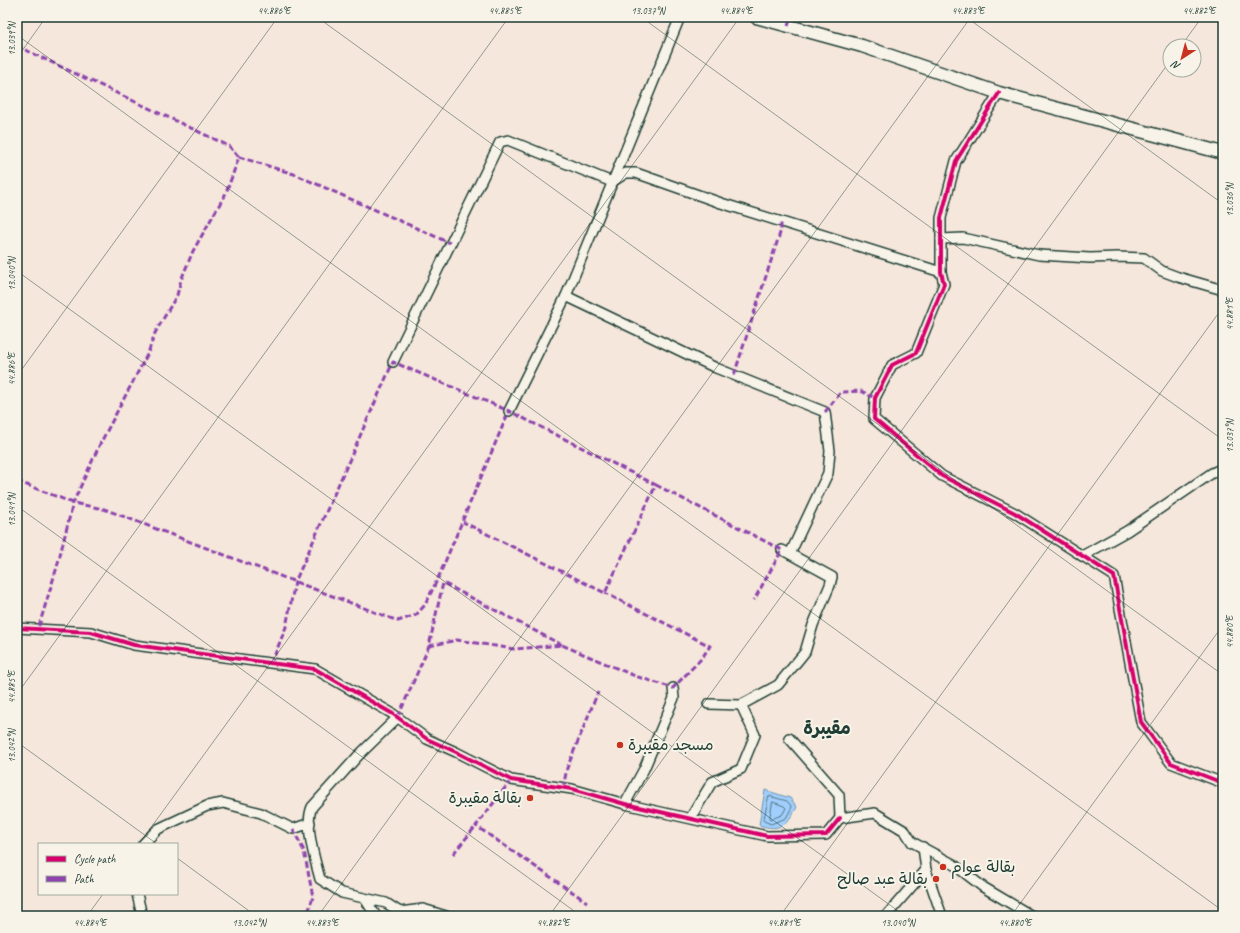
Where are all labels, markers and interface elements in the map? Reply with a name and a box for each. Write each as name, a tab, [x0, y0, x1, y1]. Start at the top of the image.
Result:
text: 44.886°E	[258, 4, 292, 17]
text: 44.885°E	[489, 4, 523, 17]
text: 13.037°N	[631, 4, 667, 17]
text: 44.884°E	[720, 4, 754, 17]
text: 44.883°E	[952, 4, 986, 17]
text: 44.882°E	[1183, 4, 1217, 17]
text: 13.039°N	[5, 20, 18, 56]
north arrow	[1162, 38, 1202, 78]
text: N	[1167, 57, 1183, 74]
text: 13.036°N	[1223, 181, 1236, 217]
text: 13.040°N	[5, 255, 18, 291]
text: 44.881°E	[1223, 296, 1236, 330]
text: 44.886°E	[5, 351, 18, 385]
text: 13.037°N	[1223, 417, 1236, 453]
text: 13.041°N	[5, 491, 18, 527]
text: 44.880°E	[1223, 614, 1236, 648]
text: 44.885°E	[5, 669, 18, 703]
district label: مقيبرة	[803, 717, 851, 739]
text: 13.042°N	[5, 727, 18, 763]
place label: مسجد مقيبرة	[628, 735, 714, 755]
marker: مسجد مقيبرة	[615, 740, 625, 750]
place label: بقالة مقيبرة	[449, 788, 522, 808]
marker: بقالة مقيبرة	[525, 793, 535, 803]
legend	[38, 843, 178, 895]
text: Cycle path	[74, 851, 116, 867]
place label: بقالة عوام	[951, 857, 1015, 879]
marker: بقالة عوام	[938, 862, 948, 872]
place label: بقالة عبد صالح	[837, 869, 928, 889]
text: Path	[74, 871, 94, 887]
marker: بقالة عبد صالح	[931, 874, 941, 884]
text: 44.884°E	[74, 916, 108, 929]
text: 13.042°N	[232, 916, 268, 929]
text: 44.883°E	[306, 916, 340, 929]
text: 44.882°E	[537, 916, 571, 929]
text: 44.881°E	[768, 916, 802, 929]
text: 13.040°N	[881, 916, 917, 929]
text: 44.880°E	[999, 916, 1033, 929]

